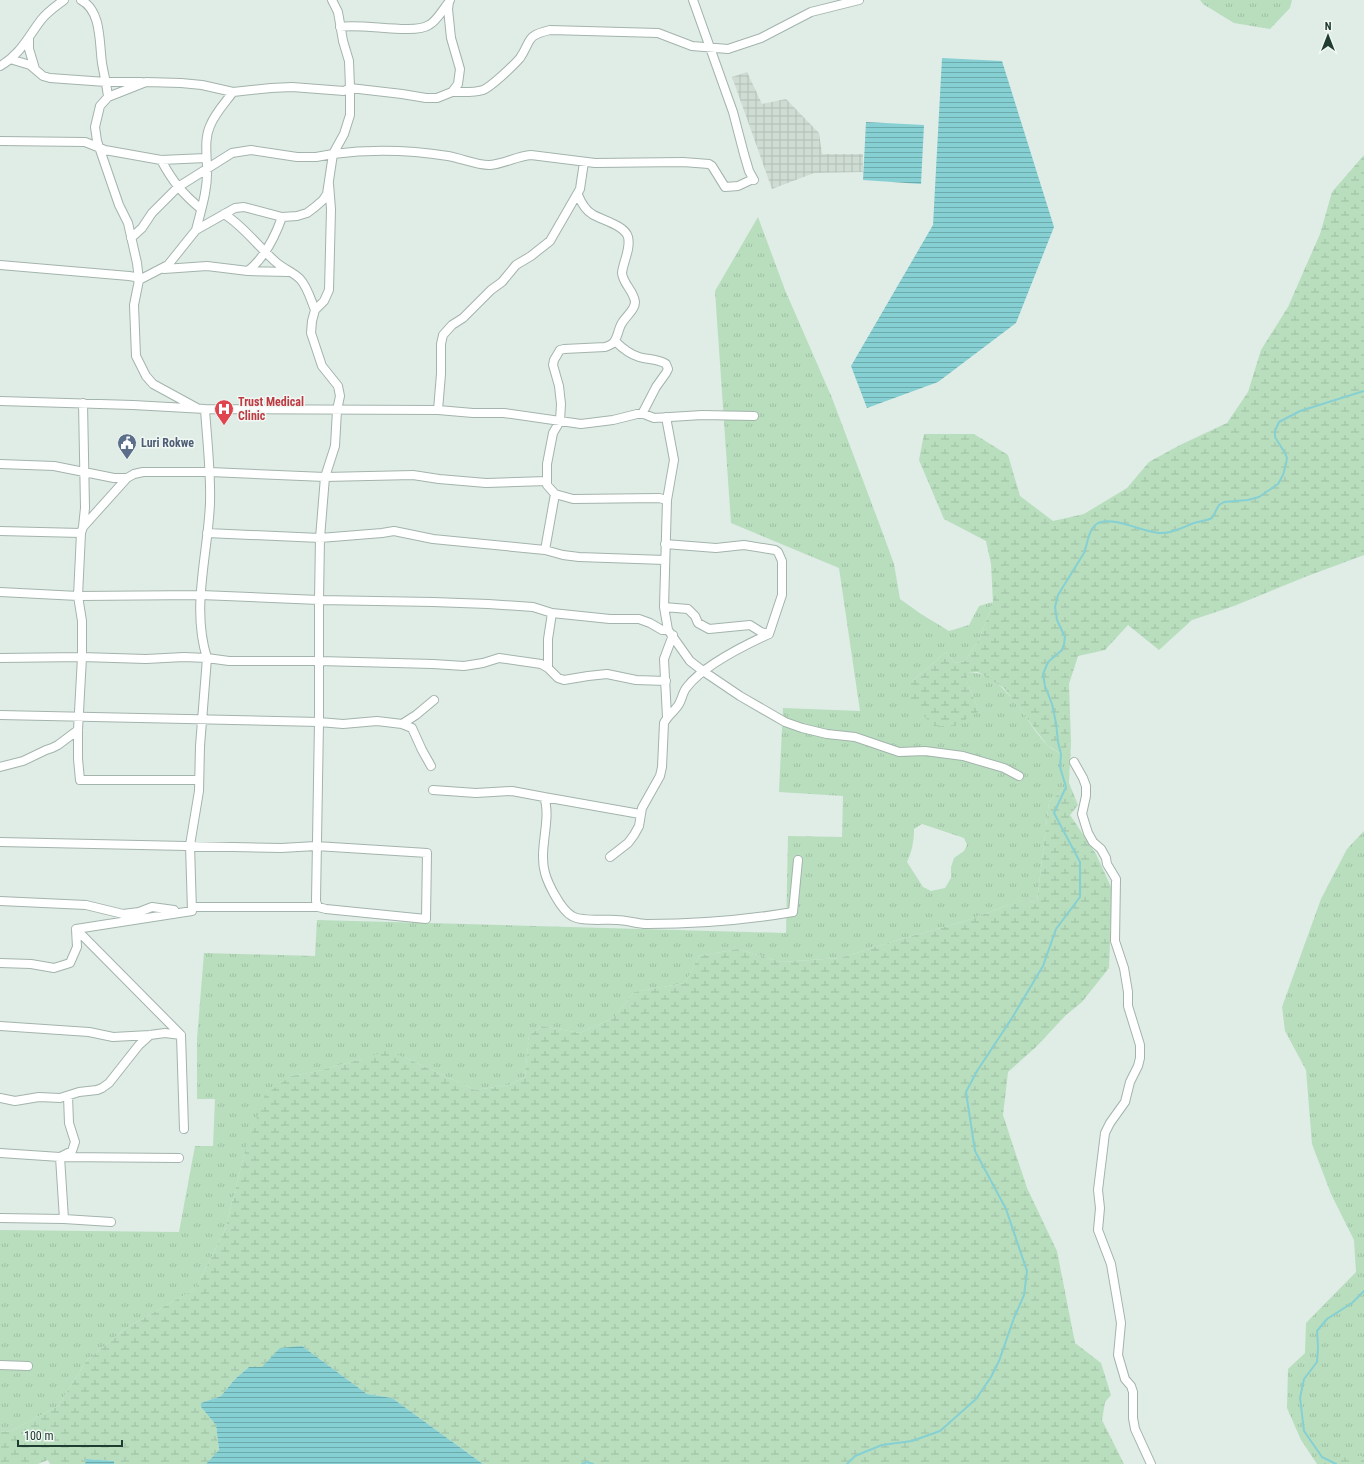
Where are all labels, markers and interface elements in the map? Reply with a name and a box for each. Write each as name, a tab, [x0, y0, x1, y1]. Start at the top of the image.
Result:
north arrow	[1308, 16, 1348, 56]
text: N	[1325, 20, 1332, 33]
place label: Trust Medical Clinic	[238, 395, 304, 423]
hospital icon: Trust Medical Clinic	[213, 398, 235, 426]
public building icon: Luri Rokwe	[116, 432, 138, 460]
place label: Luri Rokwe	[141, 436, 194, 450]
scale bar	[18, 1422, 122, 1448]
text: 100 m	[24, 1429, 54, 1443]

